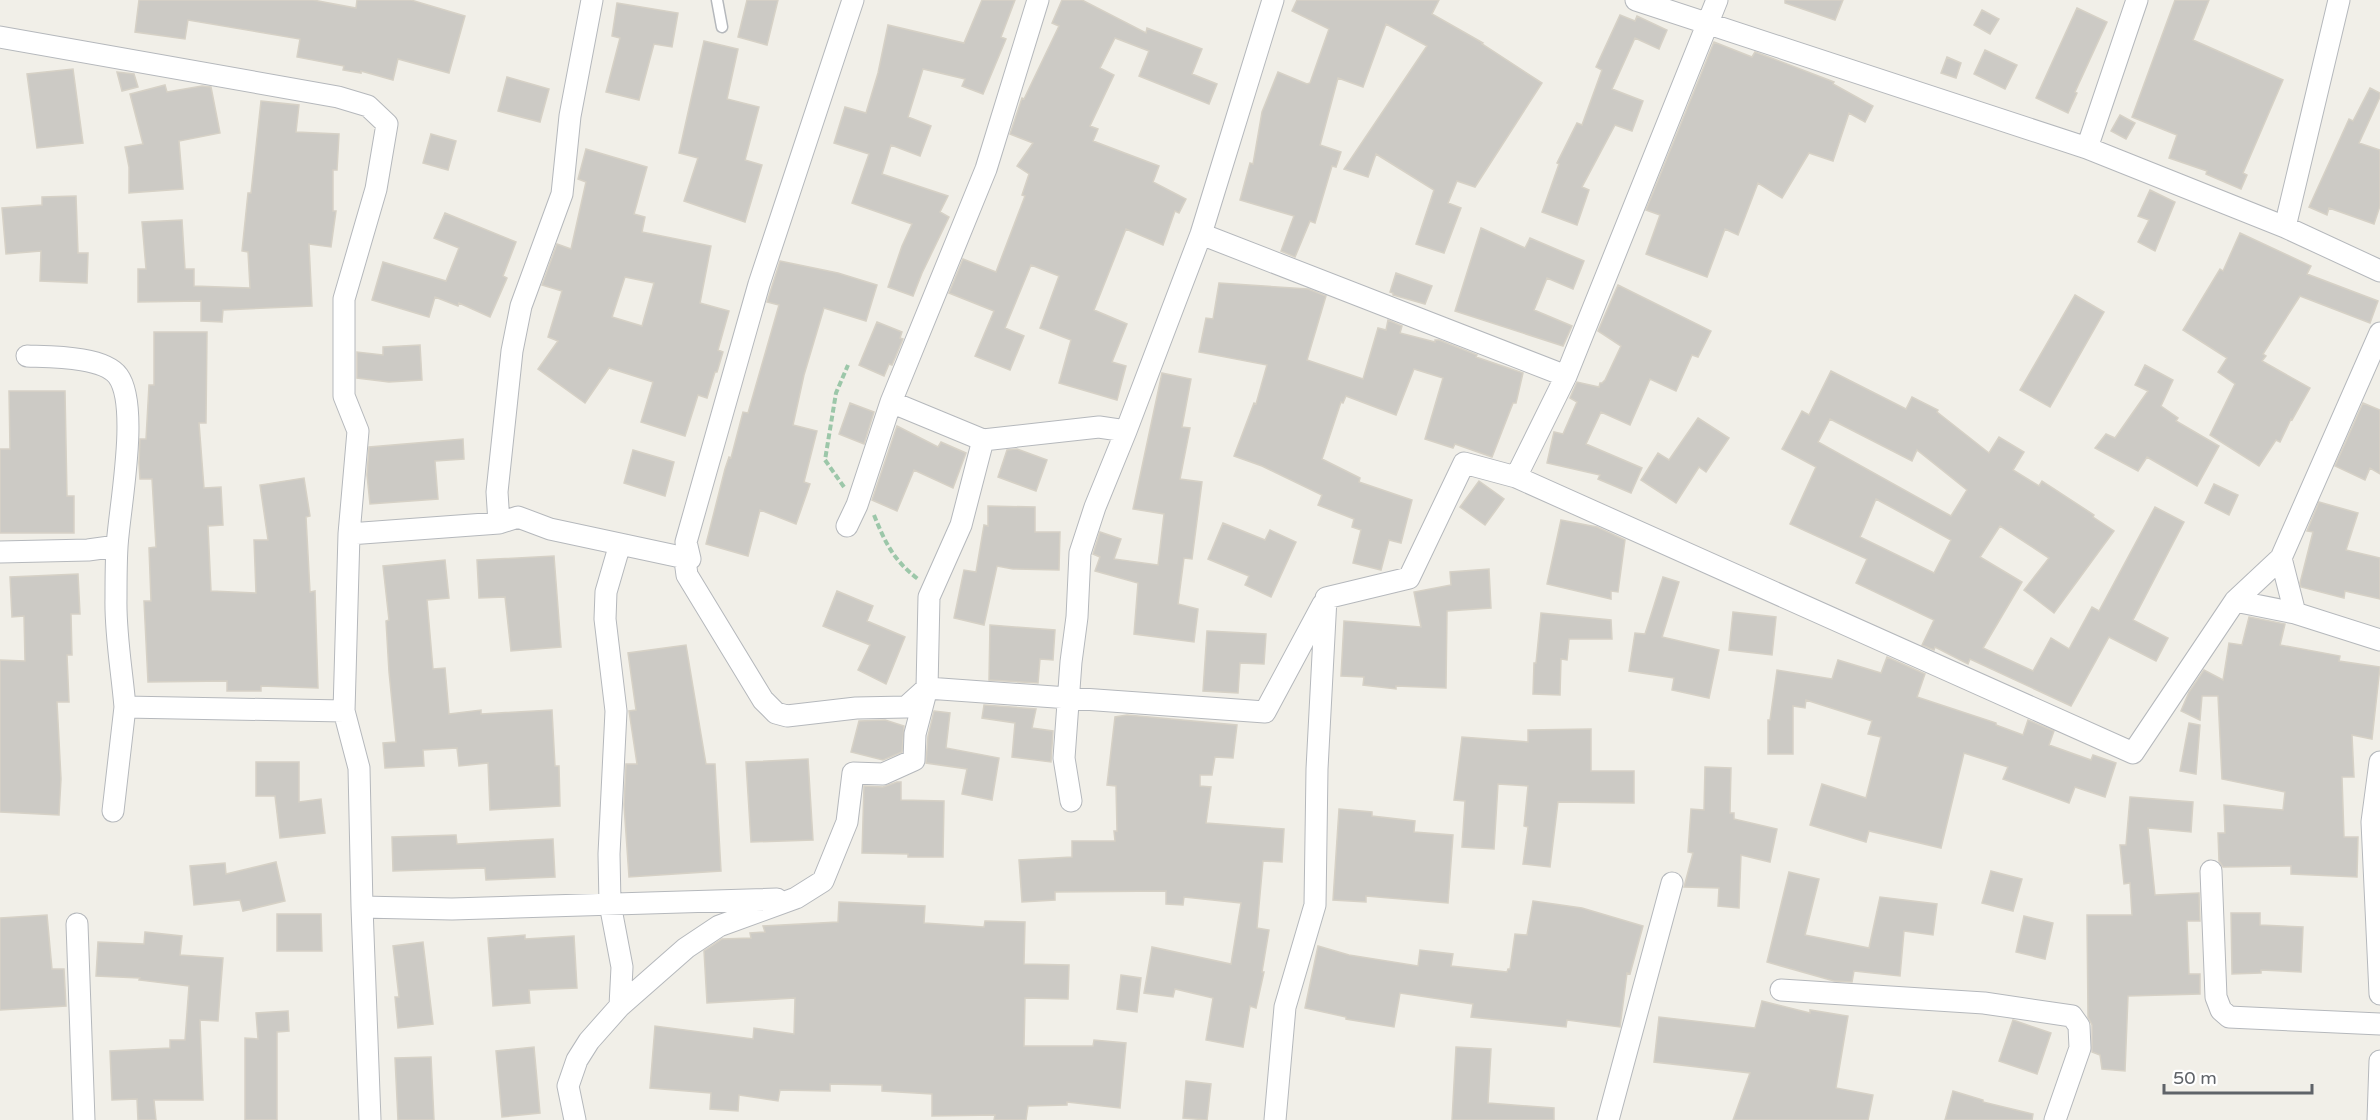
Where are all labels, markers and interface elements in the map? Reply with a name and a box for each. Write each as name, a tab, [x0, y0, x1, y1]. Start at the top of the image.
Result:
scale bar	[2164, 1057, 2312, 1095]
text: 50 m	[2173, 1067, 2217, 1089]

